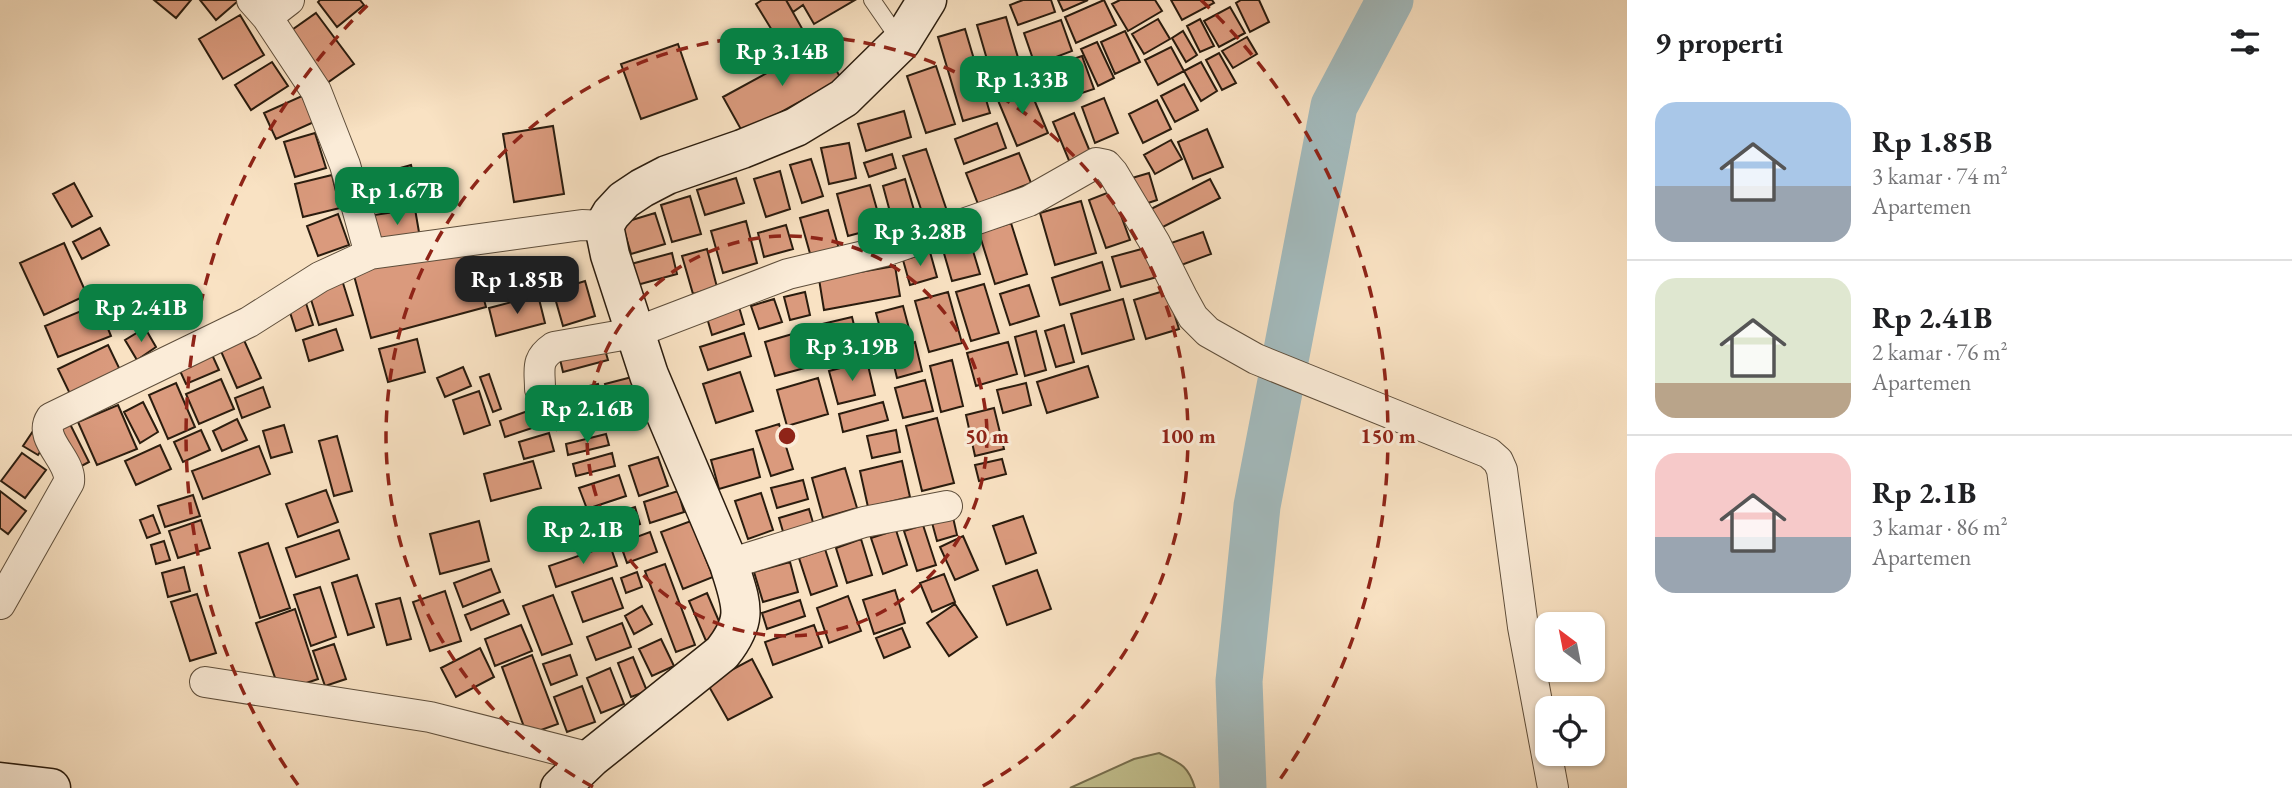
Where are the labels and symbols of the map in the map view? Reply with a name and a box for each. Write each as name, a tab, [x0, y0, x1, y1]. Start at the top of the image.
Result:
pin: Rp 3.14B	[710, 28, 854, 88]
pin: Rp 1.33B	[950, 57, 1094, 116]
pin: Rp 1.67B	[325, 168, 469, 227]
pin: Rp 3.28B	[848, 208, 992, 268]
pin: Rp 1.85B	[445, 256, 589, 316]
pin: Rp 2.41B	[69, 284, 213, 344]
pin: Rp 3.19B	[780, 324, 924, 383]
pin: Rp 2.16B	[515, 386, 659, 445]
text: 50 m	[965, 422, 1009, 449]
text: 100 m	[1160, 422, 1216, 449]
text: 150 m	[1360, 422, 1416, 449]
centre of rings	[775, 424, 799, 448]
pin: Rp 2.1B	[518, 506, 648, 566]
north arrow	[1535, 612, 1605, 682]

